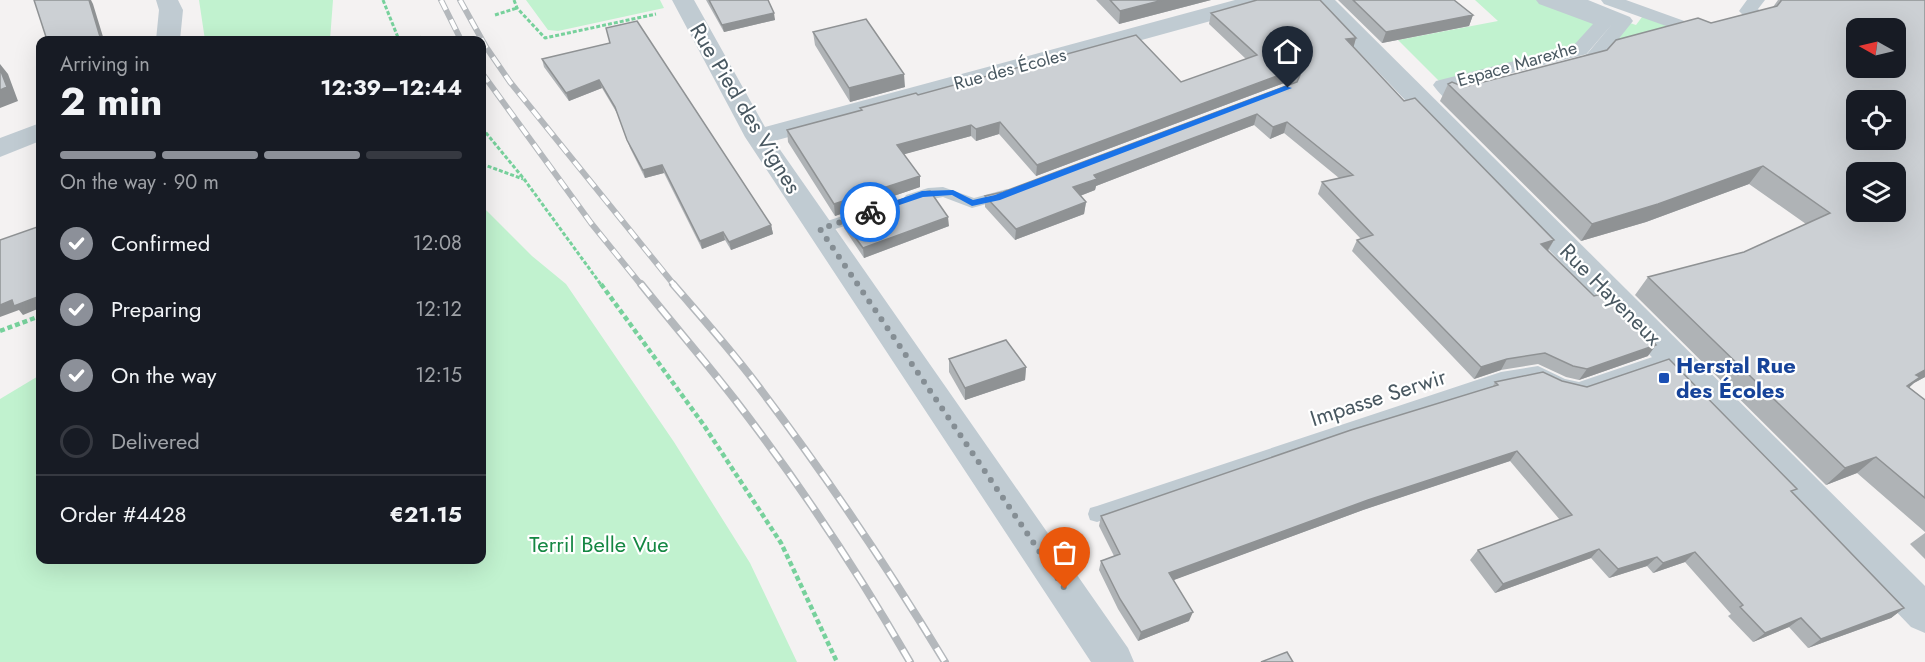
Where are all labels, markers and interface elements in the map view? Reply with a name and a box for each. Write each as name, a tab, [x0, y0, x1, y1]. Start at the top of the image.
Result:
street label: Rue Pied des Vignes	[682, 17, 810, 199]
north arrow	[1846, 18, 1906, 78]
map controls	[1846, 18, 1906, 222]
pin	[1262, 26, 1313, 88]
street label: Espace Marexhe	[1454, 34, 1580, 94]
icon: home	[1271, 35, 1304, 68]
street label: Rue des Écoles	[951, 42, 1069, 96]
text: Arriving in	[60, 50, 150, 79]
text: 12:39–12:44	[320, 71, 462, 103]
text: 2 min	[60, 73, 162, 130]
button: locate	[1846, 90, 1906, 150]
button: layers	[1846, 162, 1906, 222]
text: On the way · 90 m	[60, 168, 219, 197]
courier	[840, 182, 900, 242]
icon: bike	[854, 196, 887, 229]
icon: check	[60, 227, 93, 260]
text: Confirmed	[111, 227, 210, 259]
text: 12:08	[413, 229, 462, 258]
street label: Rue Hayeneux	[1553, 236, 1670, 353]
icon: check	[60, 293, 93, 326]
text: Preparing	[111, 293, 202, 325]
text: 12:12	[415, 295, 462, 324]
place label: Herstal Rue des Écoles	[1676, 349, 1796, 406]
icon: check	[60, 359, 93, 392]
text: On the way	[111, 359, 216, 391]
street label: Impasse Serwir	[1306, 360, 1450, 434]
text: 12:15	[415, 361, 462, 390]
marker: Herstal Rue des Écoles	[1657, 371, 1671, 385]
text: Delivered	[111, 425, 200, 457]
text: Order #4428	[60, 498, 186, 530]
text: €21.15	[389, 498, 462, 530]
pin	[1039, 527, 1090, 589]
park label: Terril Belle Vue	[529, 528, 669, 560]
icon: bag	[1048, 536, 1081, 569]

